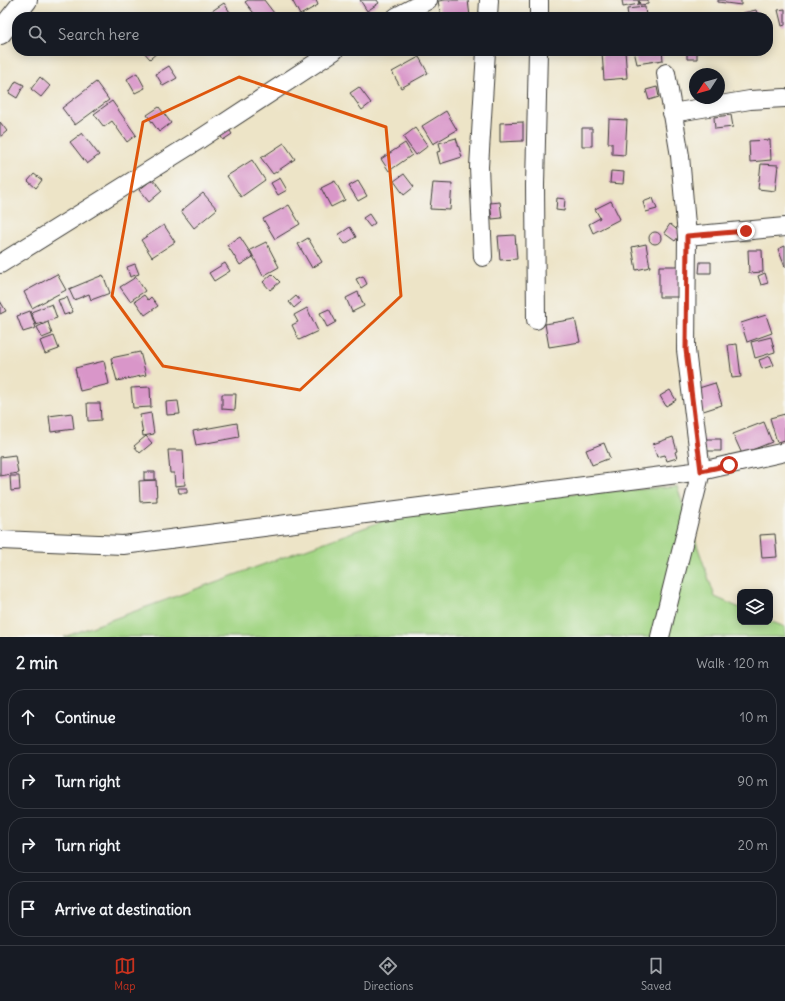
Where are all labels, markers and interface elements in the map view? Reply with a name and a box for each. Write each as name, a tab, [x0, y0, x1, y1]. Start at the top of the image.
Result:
search box	[12, 12, 773, 56]
icon: search	[26, 23, 48, 45]
text: Search here	[58, 25, 139, 44]
north arrow	[689, 68, 725, 104]
route end	[737, 222, 755, 240]
route start	[720, 456, 738, 474]
map controls	[737, 589, 773, 625]
button: layers	[737, 589, 773, 625]
text: 2 min	[16, 652, 58, 674]
text: Walk · 120 m	[696, 655, 769, 672]
icon: ahead	[17, 706, 39, 728]
text: Continue	[55, 708, 116, 727]
text: 10 m	[740, 709, 768, 726]
icon: right	[17, 770, 39, 792]
text: Turn right	[55, 772, 120, 791]
text: 90 m	[737, 773, 768, 790]
icon: right	[17, 834, 39, 856]
text: Turn right	[55, 836, 120, 855]
text: 20 m	[738, 837, 768, 854]
icon: arrive	[17, 898, 39, 920]
text: Arrive at destination	[55, 900, 191, 919]
tab: Map	[114, 955, 136, 993]
tab: Directions	[364, 955, 413, 993]
tab: Saved	[641, 955, 671, 993]

